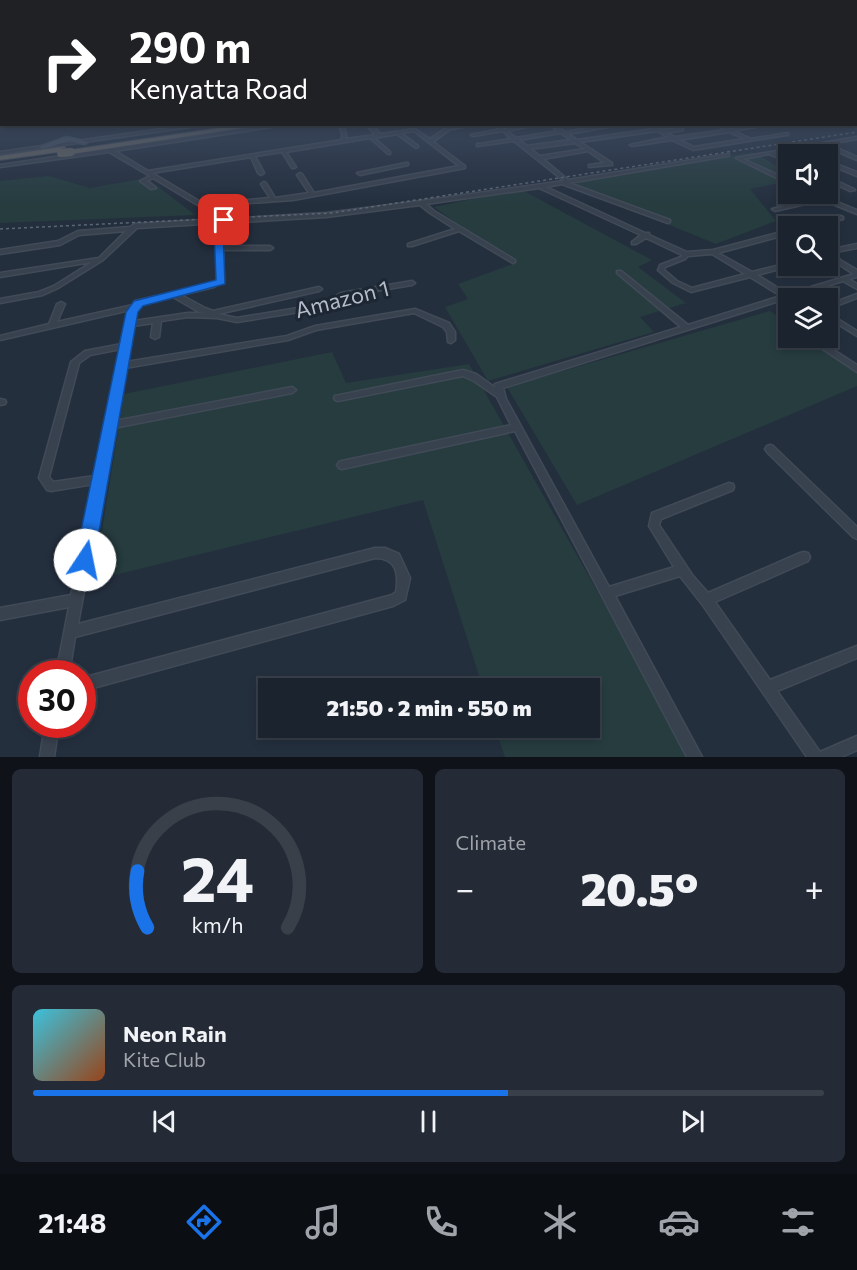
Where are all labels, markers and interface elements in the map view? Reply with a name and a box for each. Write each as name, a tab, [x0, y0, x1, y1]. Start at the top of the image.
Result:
text: 290 m	[129, 20, 251, 72]
icon: right	[30, 24, 108, 102]
text: Kenyatta Road	[129, 72, 308, 105]
map controls	[778, 144, 838, 348]
button: sound	[778, 144, 838, 204]
pin	[198, 194, 249, 245]
icon: arrive	[207, 203, 240, 236]
button: search	[778, 216, 838, 276]
street label: Amazon 1	[292, 274, 392, 323]
button: layers	[778, 288, 838, 348]
position arrow	[53, 528, 117, 592]
speed limit sign: 30	[18, 660, 96, 738]
text: 21:50 · 2 min · 550 m	[326, 694, 532, 721]
text: Climate	[456, 830, 526, 854]
text: 24	[181, 839, 254, 915]
text: 20.5°	[580, 860, 698, 915]
text: −	[456, 867, 474, 908]
text: +	[805, 867, 824, 908]
text: km/h	[191, 911, 243, 937]
text: Neon Rain	[123, 1020, 227, 1047]
text: Kite Club	[123, 1047, 206, 1071]
icon: previous	[148, 1105, 181, 1138]
icon: pause	[412, 1105, 445, 1138]
icon: next	[676, 1105, 709, 1138]
icon: directions	[183, 1201, 225, 1243]
icon: music	[302, 1201, 344, 1243]
icon: phone	[420, 1201, 462, 1243]
icon: climate	[539, 1201, 581, 1243]
icon: car	[658, 1201, 700, 1243]
icon: filters	[777, 1201, 819, 1243]
text: 21:48	[38, 1206, 106, 1239]

